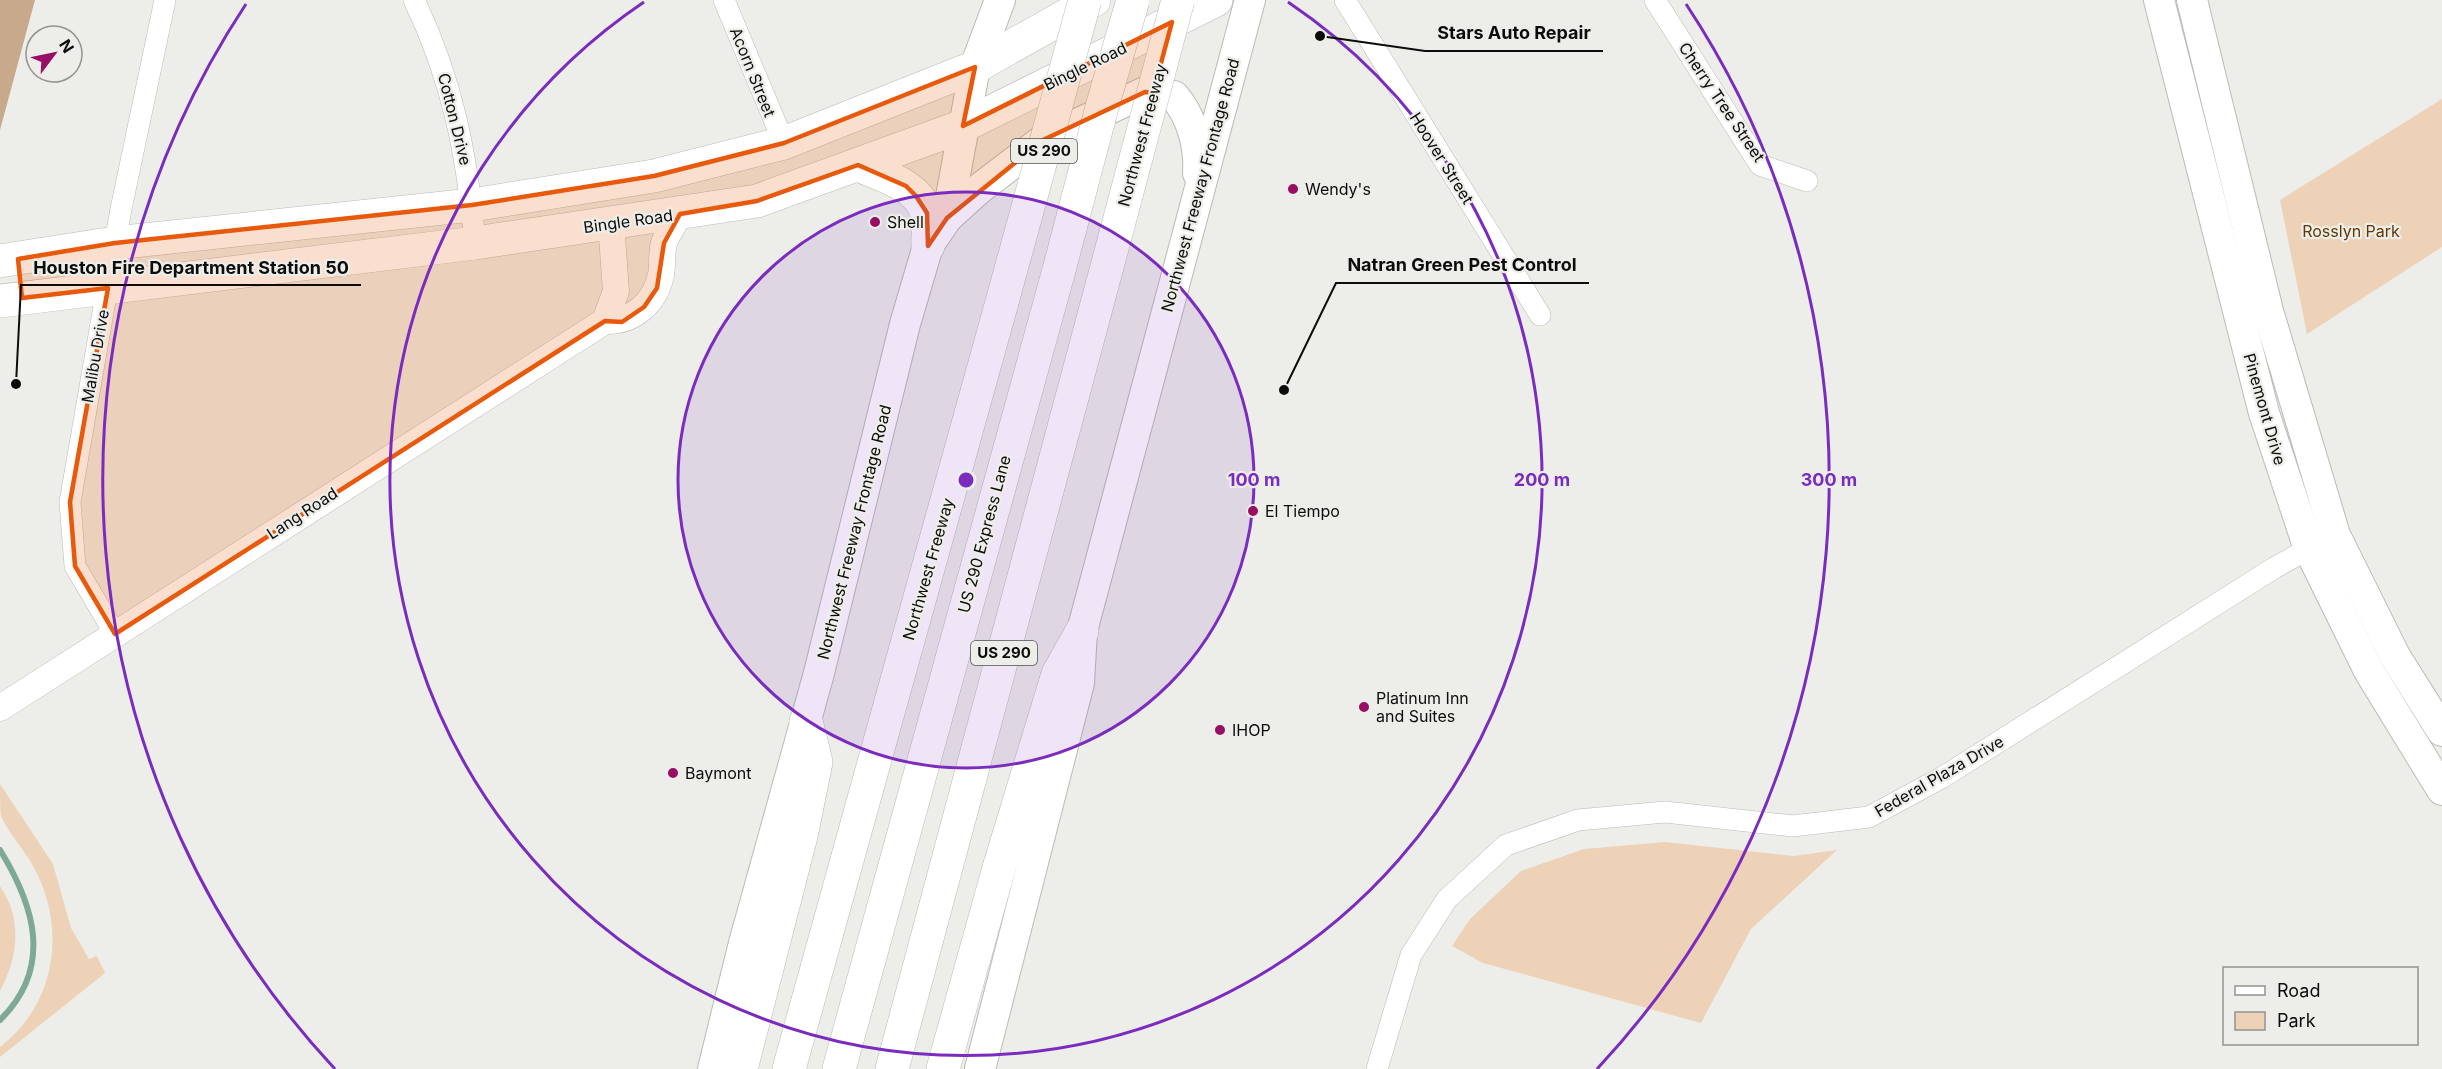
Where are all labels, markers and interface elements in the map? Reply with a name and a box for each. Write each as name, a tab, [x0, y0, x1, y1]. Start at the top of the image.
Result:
callout: Stars Auto Repair	[1425, 15, 1603, 51]
text: Stars Auto Repair	[1437, 22, 1591, 43]
north arrow	[24, 24, 84, 84]
street label: Acorn Street	[726, 24, 780, 120]
text: N	[55, 36, 78, 57]
street label: Bingle Road	[1040, 37, 1130, 95]
street label: Cherry Tree Street	[1675, 38, 1769, 166]
street label: Northwest Freeway Frontage Road	[1156, 56, 1244, 314]
street label: Northwest Freeway	[1113, 61, 1171, 209]
street label: Cotton Drive	[434, 71, 476, 167]
street label: Hoover Street	[1406, 108, 1478, 208]
road number: US 290	[1011, 139, 1077, 163]
place label: Wendy's	[1305, 179, 1371, 199]
marker: Wendy's	[1286, 182, 1300, 196]
street label: Bingle Road	[582, 205, 674, 237]
place label: Shell	[887, 212, 924, 232]
marker: Shell	[868, 215, 882, 229]
park label: Rosslyn Park	[2302, 221, 2400, 241]
callout: Natran Green Pest Control	[1336, 247, 1589, 283]
callout: Houston Fire Department Station 50	[21, 249, 361, 285]
text: Natran Green Pest Control	[1347, 254, 1577, 275]
text: Houston Fire Department Station 50	[33, 257, 349, 278]
street label: Malibu Drive	[77, 308, 113, 404]
street label: Pinemont Drive	[2239, 351, 2291, 467]
street label: Northwest Freeway Frontage Road	[813, 403, 895, 661]
street label: US 290 Express Lane	[953, 453, 1015, 615]
text: 100 m	[1228, 469, 1280, 490]
text: 200 m	[1514, 469, 1570, 490]
text: 300 m	[1801, 469, 1857, 490]
centre of rings	[956, 470, 976, 490]
street label: Lang Road	[263, 483, 341, 543]
street label: Northwest Freeway	[898, 496, 958, 642]
place label: El Tiempo	[1265, 501, 1340, 521]
marker: El Tiempo	[1246, 504, 1260, 518]
road number: US 290	[971, 641, 1037, 665]
place label: Platinum Inn and Suites	[1376, 688, 1469, 726]
marker: Platinum Inn and Suites	[1357, 700, 1371, 714]
place label: IHOP	[1232, 720, 1271, 740]
marker: IHOP	[1213, 723, 1227, 737]
street label: Federal Plaza Drive	[1871, 731, 2007, 821]
place label: Baymont	[685, 763, 752, 783]
marker: Baymont	[666, 766, 680, 780]
legend	[2223, 967, 2418, 1045]
text: Road	[2277, 980, 2320, 1001]
text: Park	[2277, 1010, 2316, 1031]

